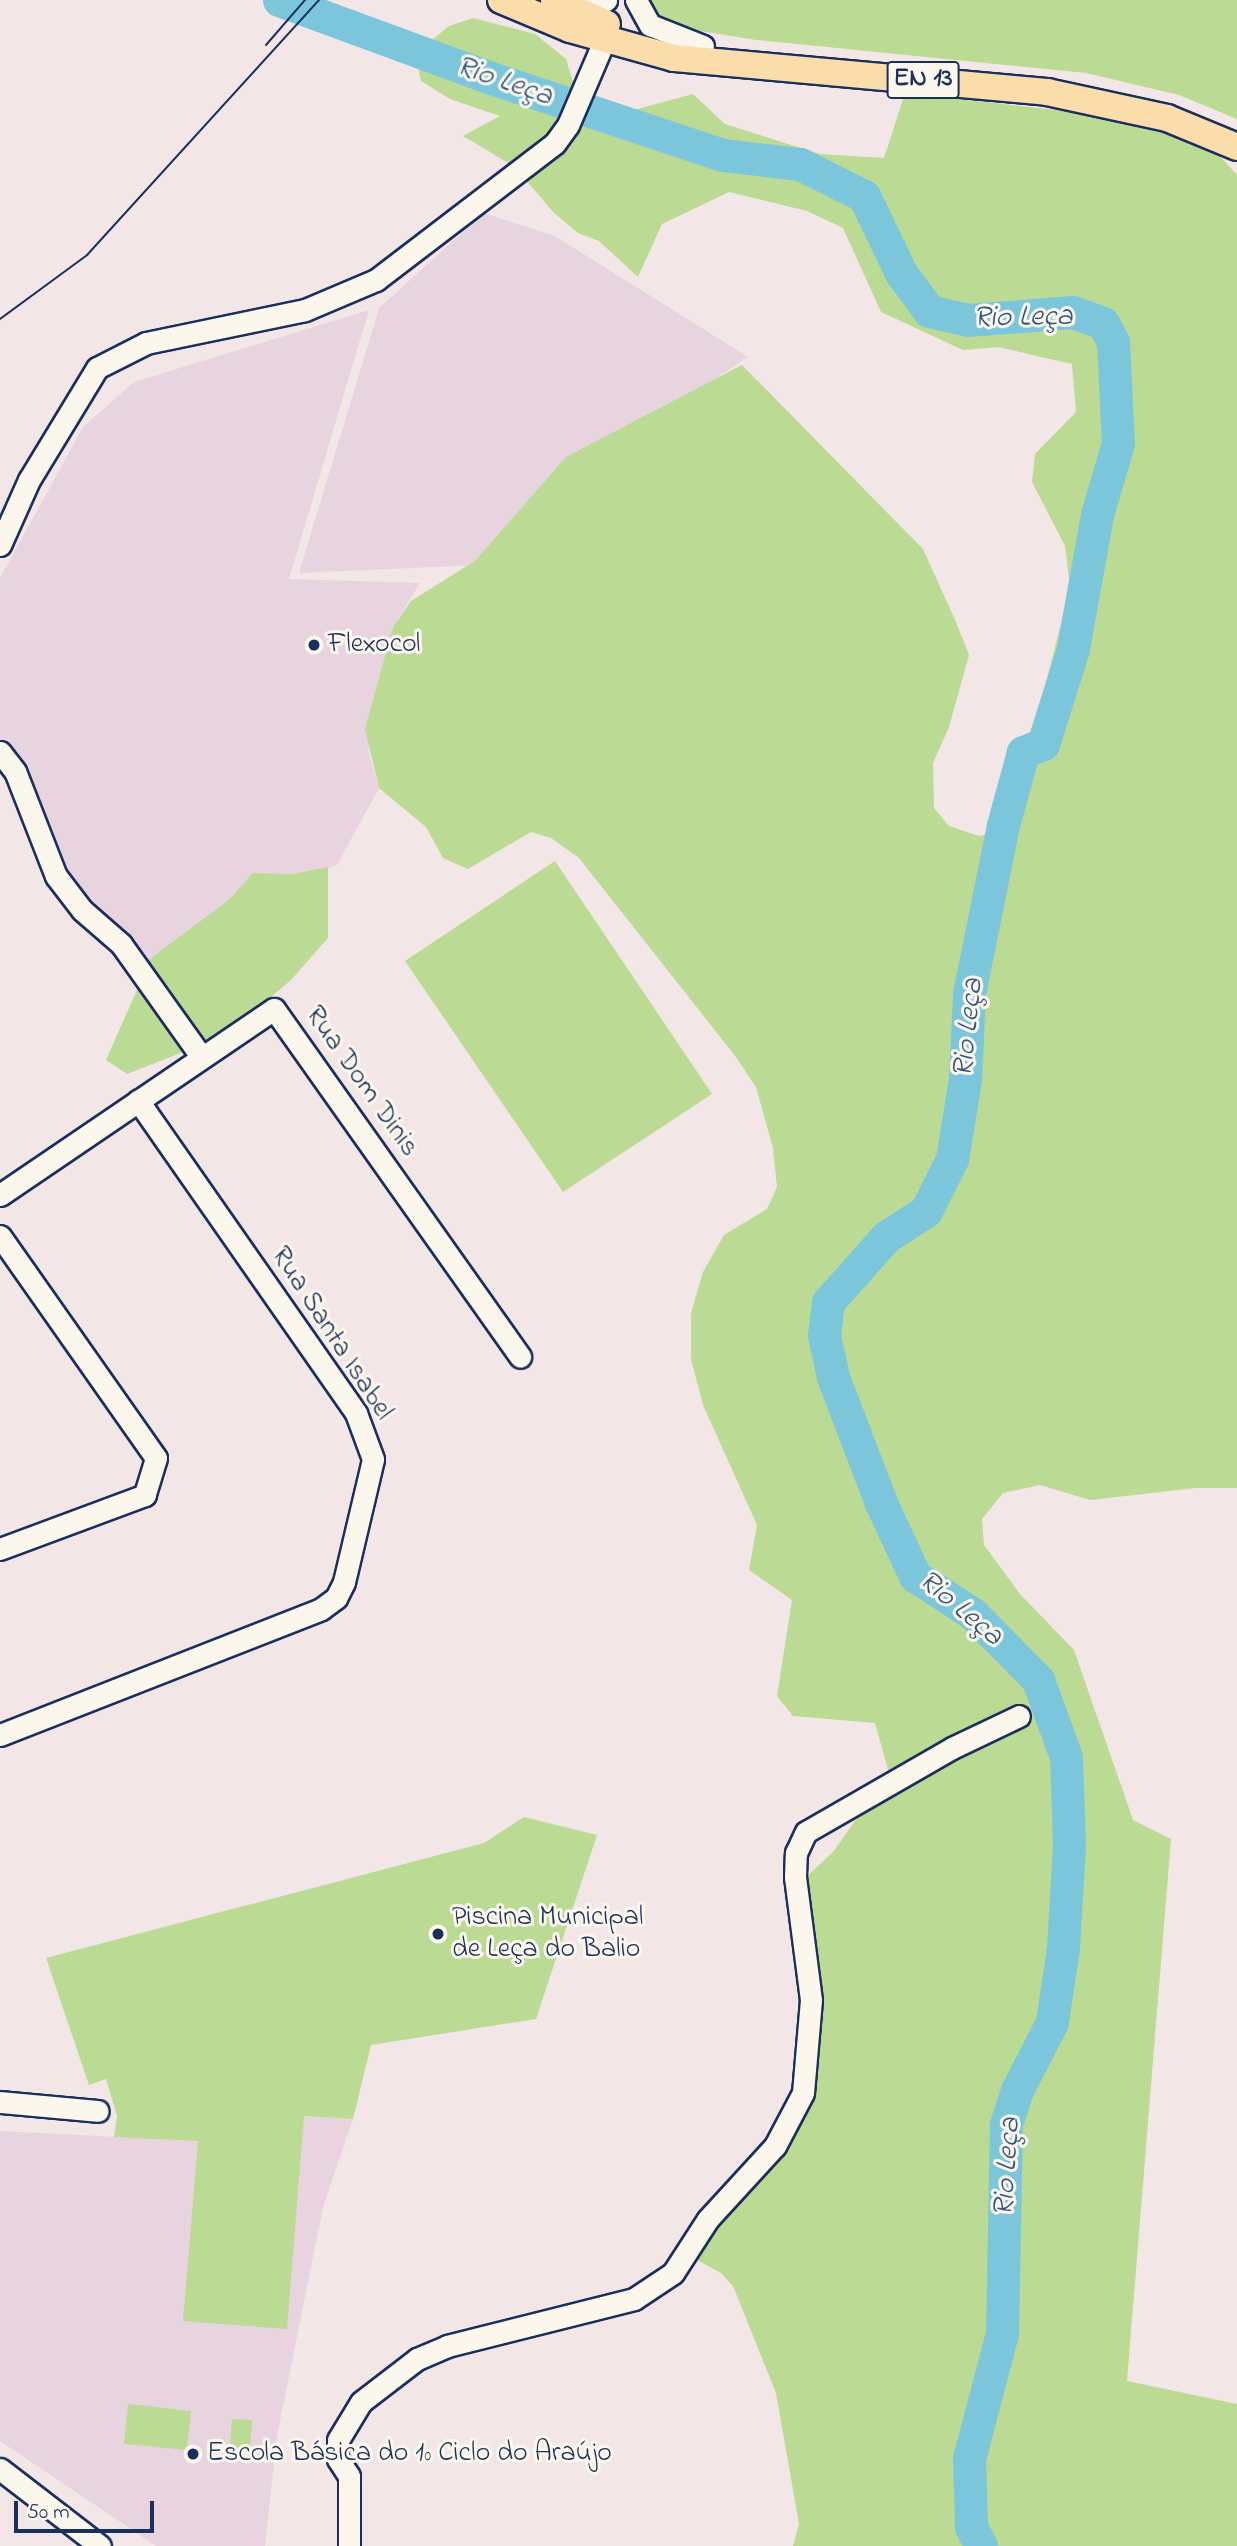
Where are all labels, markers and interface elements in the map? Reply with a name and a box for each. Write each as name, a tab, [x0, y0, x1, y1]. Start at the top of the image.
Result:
water label: Rio Leça	[451, 49, 557, 115]
road number: EN 13	[886, 58, 960, 102]
water label: Rio Leça	[973, 299, 1073, 337]
place label: Flexocol	[328, 628, 421, 662]
marker: Flexocol	[306, 637, 322, 653]
water label: Rio Leça	[946, 977, 992, 1079]
street label: Rua Dom Dinis	[297, 1000, 425, 1164]
street label: Rua Santa Isabel	[262, 1241, 400, 1427]
water label: Rio Leça	[910, 1563, 1010, 1655]
place label: Piscina Municipal de Leça do Balio	[452, 1901, 644, 1967]
marker: Piscina Municipal de Leça do Balio	[430, 1926, 446, 1942]
water label: Rio Leça	[987, 2116, 1029, 2218]
place label: Escola Básica do 1º Ciclo do Araújo	[207, 2437, 612, 2471]
marker: Escola Básica do 1º Ciclo do Araújo	[185, 2446, 201, 2462]
scale bar	[18, 2486, 158, 2530]
text: 50 m	[27, 2498, 70, 2528]

